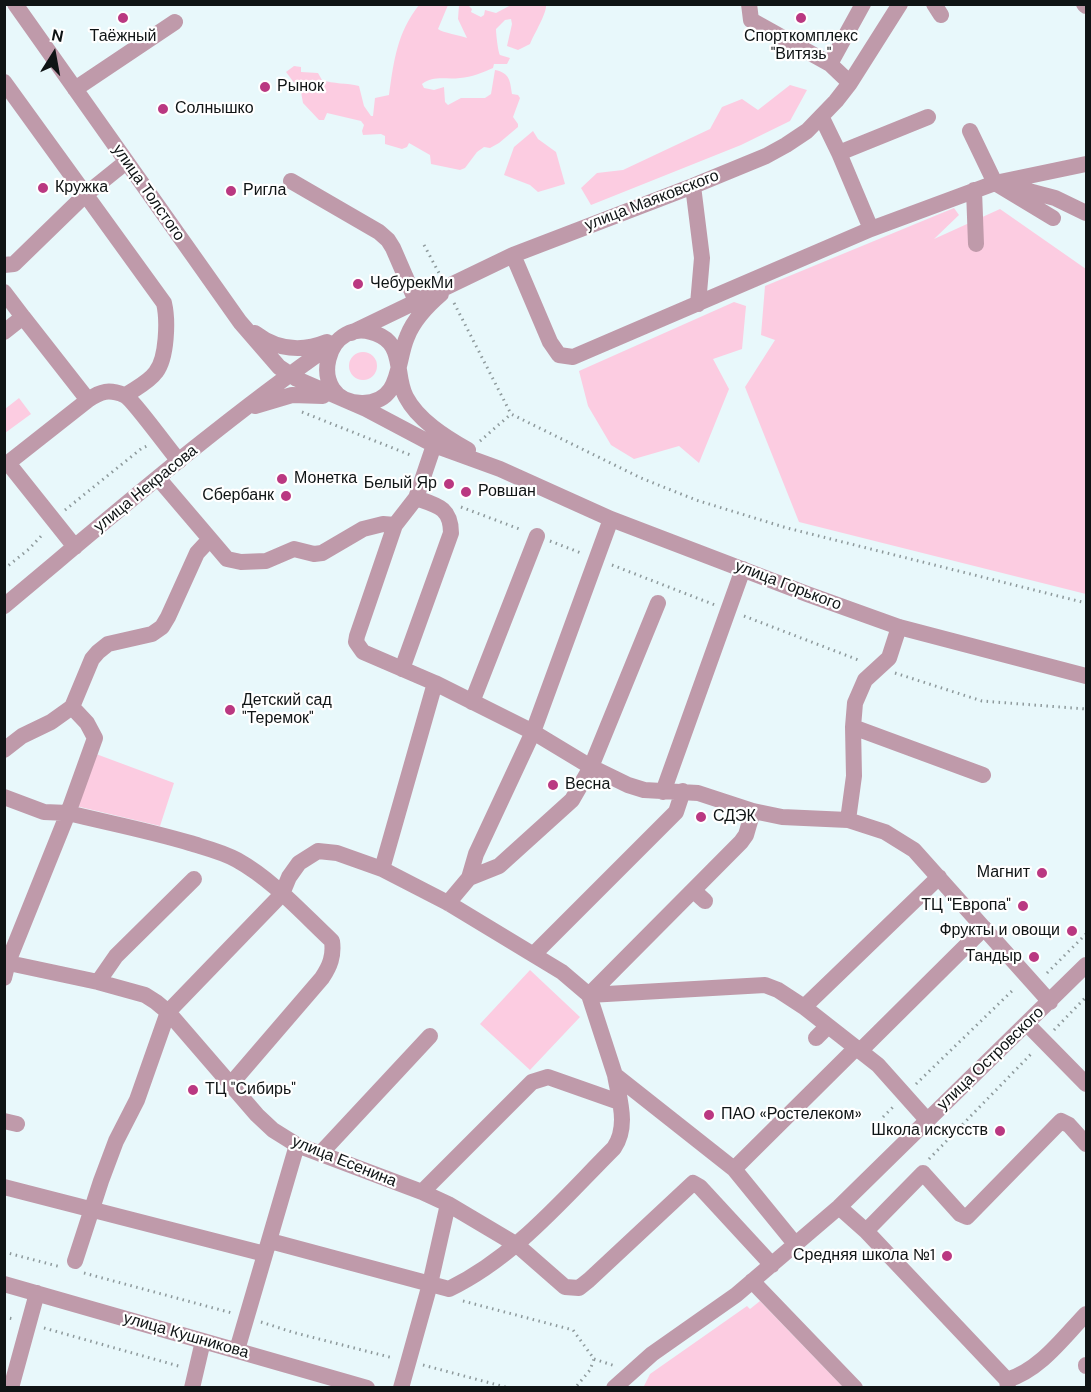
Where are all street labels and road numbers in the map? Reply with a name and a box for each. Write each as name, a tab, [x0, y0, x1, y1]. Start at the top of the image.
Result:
street label: улица Толстого	[108, 141, 188, 245]
street label: улица Маяковского	[582, 167, 722, 235]
street label: улица Некрасова	[90, 441, 202, 537]
street label: улица Горького	[732, 557, 844, 615]
street label: улица Островского	[934, 1003, 1048, 1115]
street label: улица Есенина	[289, 1132, 399, 1192]
street label: улица Кушникова	[121, 1309, 251, 1363]

